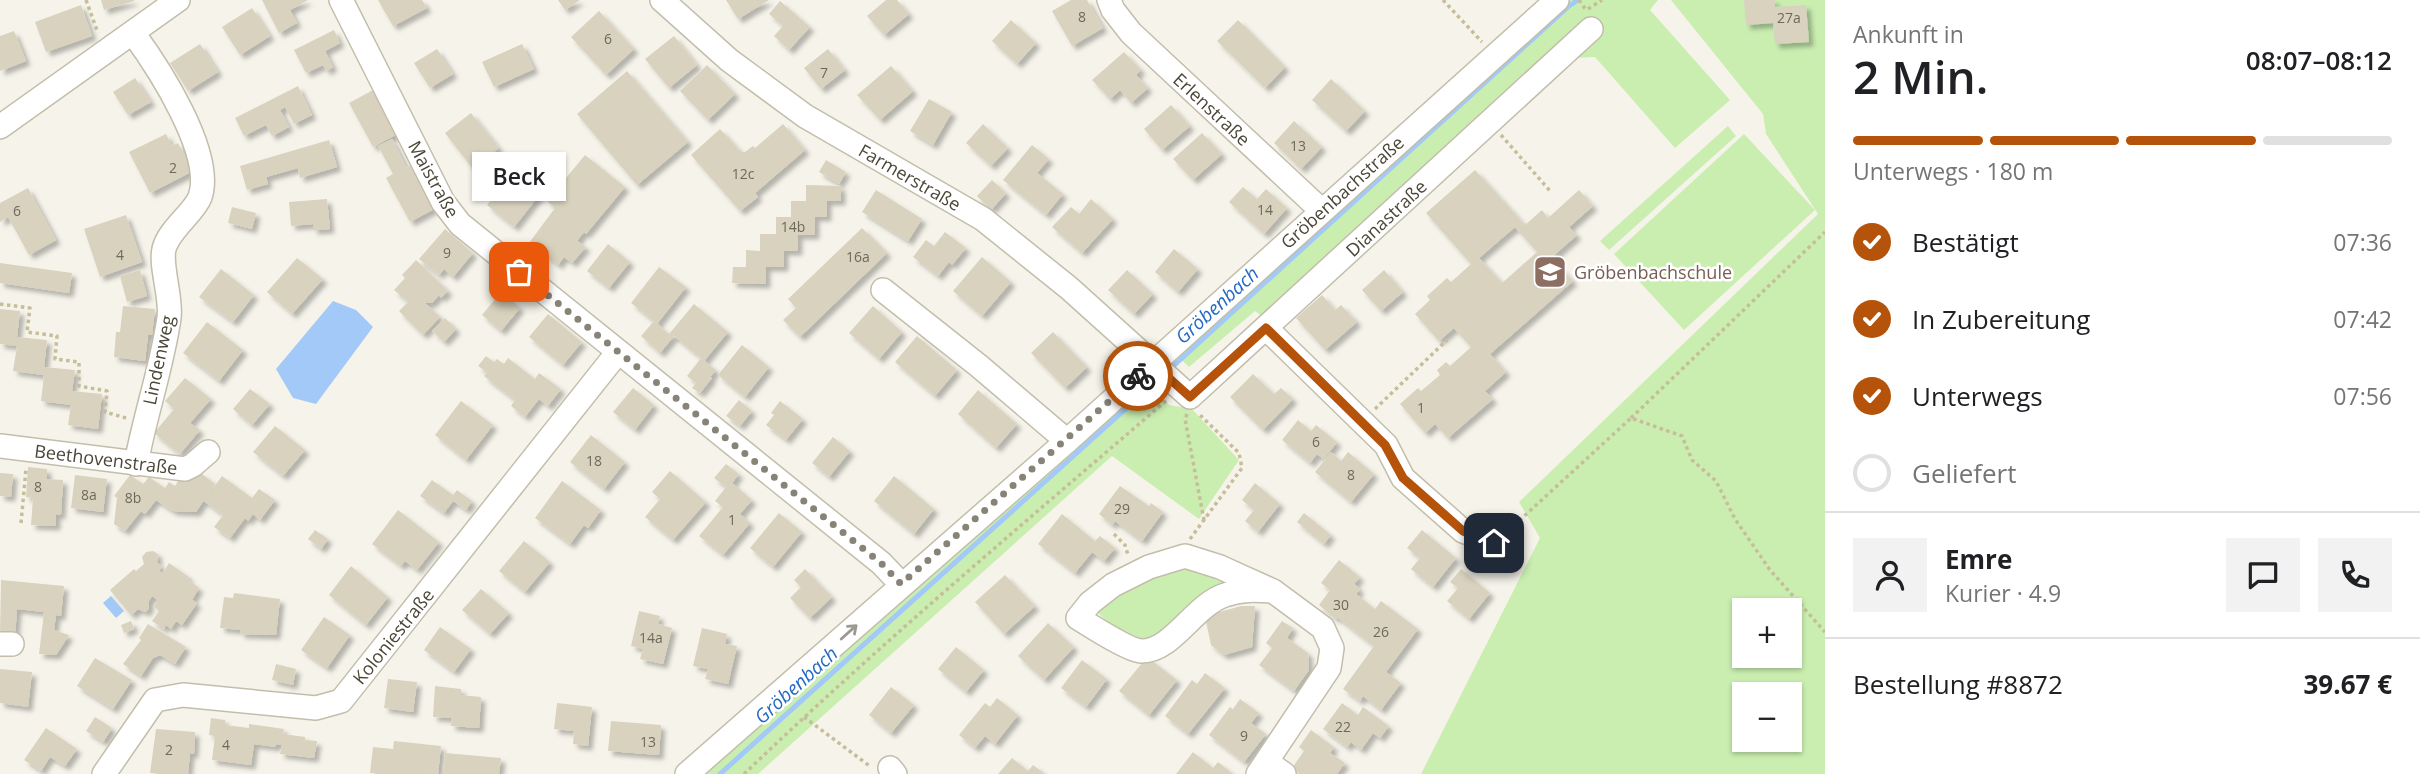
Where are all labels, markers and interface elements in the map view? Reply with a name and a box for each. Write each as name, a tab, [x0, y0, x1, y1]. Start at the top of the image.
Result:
house number: 8	[1078, 7, 1086, 26]
house number: 27a	[1777, 8, 1801, 27]
text: Ankunft in	[1853, 18, 1964, 50]
house number: 6	[604, 29, 612, 48]
text: 08:07–08:12	[2246, 42, 2392, 78]
text: 2 Min.	[1853, 45, 1988, 107]
house number: 7	[820, 63, 828, 82]
street label: Erlenstraße	[1168, 67, 1256, 151]
street label: Gröbenbachstraße	[1275, 130, 1409, 254]
street label: Maistraße	[403, 136, 465, 222]
house number: 13	[1290, 136, 1306, 155]
street label: Farmerstraße	[854, 138, 966, 216]
callout: Beck	[472, 153, 566, 202]
text: Unterwegs · 180 m	[1853, 155, 2053, 187]
house number: 2	[169, 158, 177, 177]
text: Beck	[492, 160, 546, 192]
house number: 12c	[732, 164, 755, 183]
street label: Dianastraße	[1340, 174, 1432, 262]
house number: 14	[1257, 200, 1273, 219]
house number: 6	[13, 201, 21, 220]
house number: 14b	[781, 217, 805, 236]
icon: check	[1853, 223, 1891, 261]
text: Bestätigt	[1912, 224, 2019, 260]
text: 07:36	[2333, 226, 2392, 258]
pin	[489, 242, 549, 302]
house number: 9	[443, 243, 451, 262]
house number: 4	[116, 245, 124, 264]
house number: 16a	[846, 247, 870, 266]
icon: bag	[500, 253, 538, 291]
school or university icon: Gröbenbachschule	[1531, 253, 1569, 291]
place label: Gröbenbachschule	[1574, 260, 1732, 284]
water label: Gröbenbach	[1170, 261, 1264, 349]
icon: check	[1853, 300, 1891, 338]
text: In Zubereitung	[1912, 301, 2090, 337]
text: 07:42	[2333, 303, 2392, 335]
street label: Lindenweg	[137, 313, 179, 407]
courier	[1103, 341, 1173, 411]
icon: bike	[1119, 357, 1157, 395]
icon: check	[1853, 377, 1891, 415]
text: Unterwegs	[1912, 378, 2043, 414]
text: 07:56	[2333, 380, 2392, 412]
house number: 1	[1417, 398, 1425, 417]
house number: 6	[1312, 432, 1320, 451]
street label: Beethovenstraße	[33, 438, 179, 480]
house number: 18	[586, 451, 602, 470]
text: Geliefert	[1912, 455, 2016, 491]
house number: 8	[1347, 465, 1355, 484]
house number: 8	[34, 477, 42, 496]
house number: 8a	[81, 485, 97, 504]
house number: 8b	[125, 488, 141, 507]
house number: 29	[1114, 499, 1130, 518]
house number: 1	[728, 510, 736, 529]
pin	[1464, 513, 1524, 573]
icon: home	[1475, 524, 1513, 562]
button: person	[1853, 538, 1927, 612]
button: chat	[2226, 538, 2300, 612]
button: phone	[2318, 538, 2392, 612]
text: Emre	[1945, 541, 2012, 577]
text: Kurier · 4.9	[1945, 577, 2061, 609]
street label: Koloniestraße	[347, 583, 439, 689]
house number: 30	[1333, 595, 1349, 614]
map controls	[1732, 598, 1802, 752]
button: +	[1732, 598, 1802, 668]
house number: 26	[1373, 622, 1389, 641]
one-way arrow	[840, 624, 858, 640]
house number: 14a	[639, 628, 663, 647]
water label: Gröbenbach	[749, 641, 843, 729]
text: Bestellung #8872	[1853, 666, 2063, 702]
text: 39.67 €	[2304, 666, 2392, 702]
button: −	[1732, 682, 1802, 752]
house number: 22	[1335, 717, 1351, 736]
house number: 9	[1240, 726, 1248, 745]
house number: 13	[640, 732, 656, 751]
house number: 4	[222, 735, 230, 754]
house number: 2	[165, 740, 173, 759]

